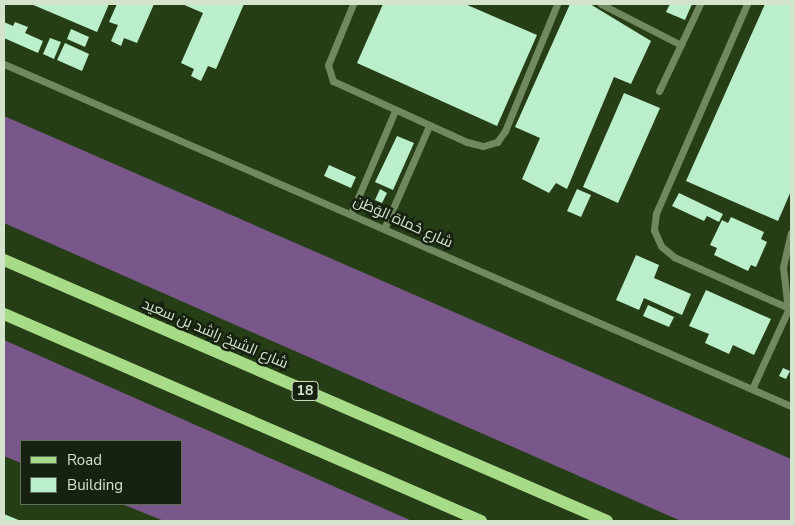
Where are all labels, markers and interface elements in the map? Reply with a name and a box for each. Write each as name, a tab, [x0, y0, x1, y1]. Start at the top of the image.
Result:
street label: شارع حُماة الوَطَن	[351, 192, 455, 252]
street label: شارع الشيخ راشد بن سعيد	[139, 295, 291, 373]
road number: 18	[291, 380, 319, 402]
legend	[20, 440, 182, 505]
text: Road	[67, 450, 102, 470]
text: Building	[67, 475, 123, 495]

